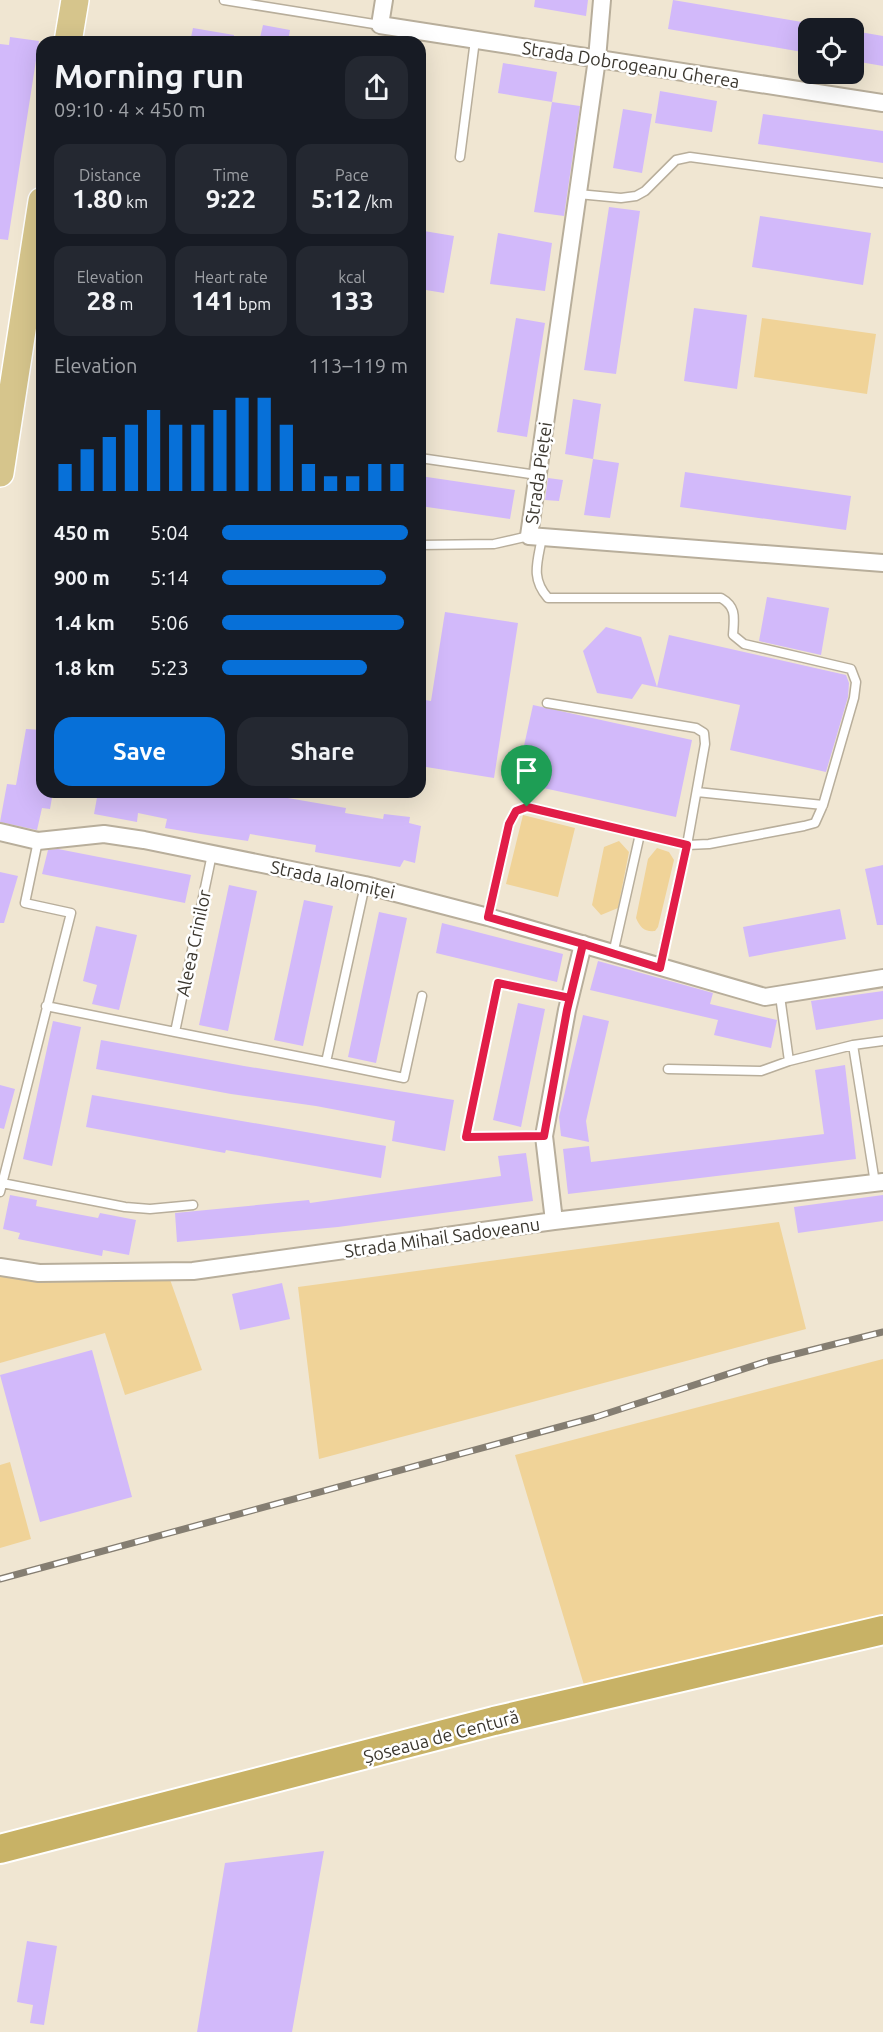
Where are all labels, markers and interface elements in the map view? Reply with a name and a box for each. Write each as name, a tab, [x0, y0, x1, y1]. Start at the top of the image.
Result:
map controls	[798, 18, 864, 84]
button: locate	[798, 18, 864, 84]
street label: Strada Dobrogeanu Gherea	[521, 37, 741, 91]
button: share	[345, 56, 408, 119]
text: Morning run	[54, 57, 244, 94]
text: 09:10 · 4 × 450 m	[54, 98, 206, 121]
text: Distance	[79, 166, 141, 184]
text: Time	[213, 166, 249, 184]
text: Pace	[335, 166, 369, 184]
text: 1.80	[72, 184, 122, 213]
text: 9:22	[206, 184, 256, 213]
text: 5:12	[311, 184, 361, 213]
text: km	[122, 193, 148, 211]
text: /km	[361, 193, 393, 211]
text: Elevation	[77, 268, 143, 286]
text: Heart rate	[194, 268, 268, 286]
text: kcal	[338, 268, 366, 286]
text: 28	[87, 286, 116, 315]
text: 141	[191, 286, 235, 315]
text: 133	[330, 286, 374, 315]
text: m	[116, 295, 133, 313]
text: bpm	[235, 295, 271, 313]
text: Elevation	[54, 354, 137, 377]
text: 113–119 m	[309, 354, 408, 377]
street label: Strada Pieței	[521, 421, 555, 525]
text: 450 m	[54, 521, 110, 544]
text: 5:04	[150, 521, 189, 544]
text: 900 m	[54, 566, 110, 589]
text: 5:14	[150, 566, 189, 589]
text: 1.4 km	[54, 611, 115, 634]
text: 5:06	[150, 611, 189, 634]
text: 1.8 km	[54, 656, 115, 679]
text: 5:23	[150, 656, 189, 679]
button: Save	[54, 717, 225, 786]
button: Share	[237, 717, 408, 786]
pin	[501, 745, 552, 807]
icon: arrive	[510, 754, 543, 787]
street label: Strada Ialomiței	[269, 856, 397, 902]
street label: Aleea Crinilor	[172, 888, 214, 998]
street label: Strada Mihail Sadoveanu	[343, 1213, 541, 1261]
street label: Șoseaua de Centură	[361, 1706, 521, 1766]

